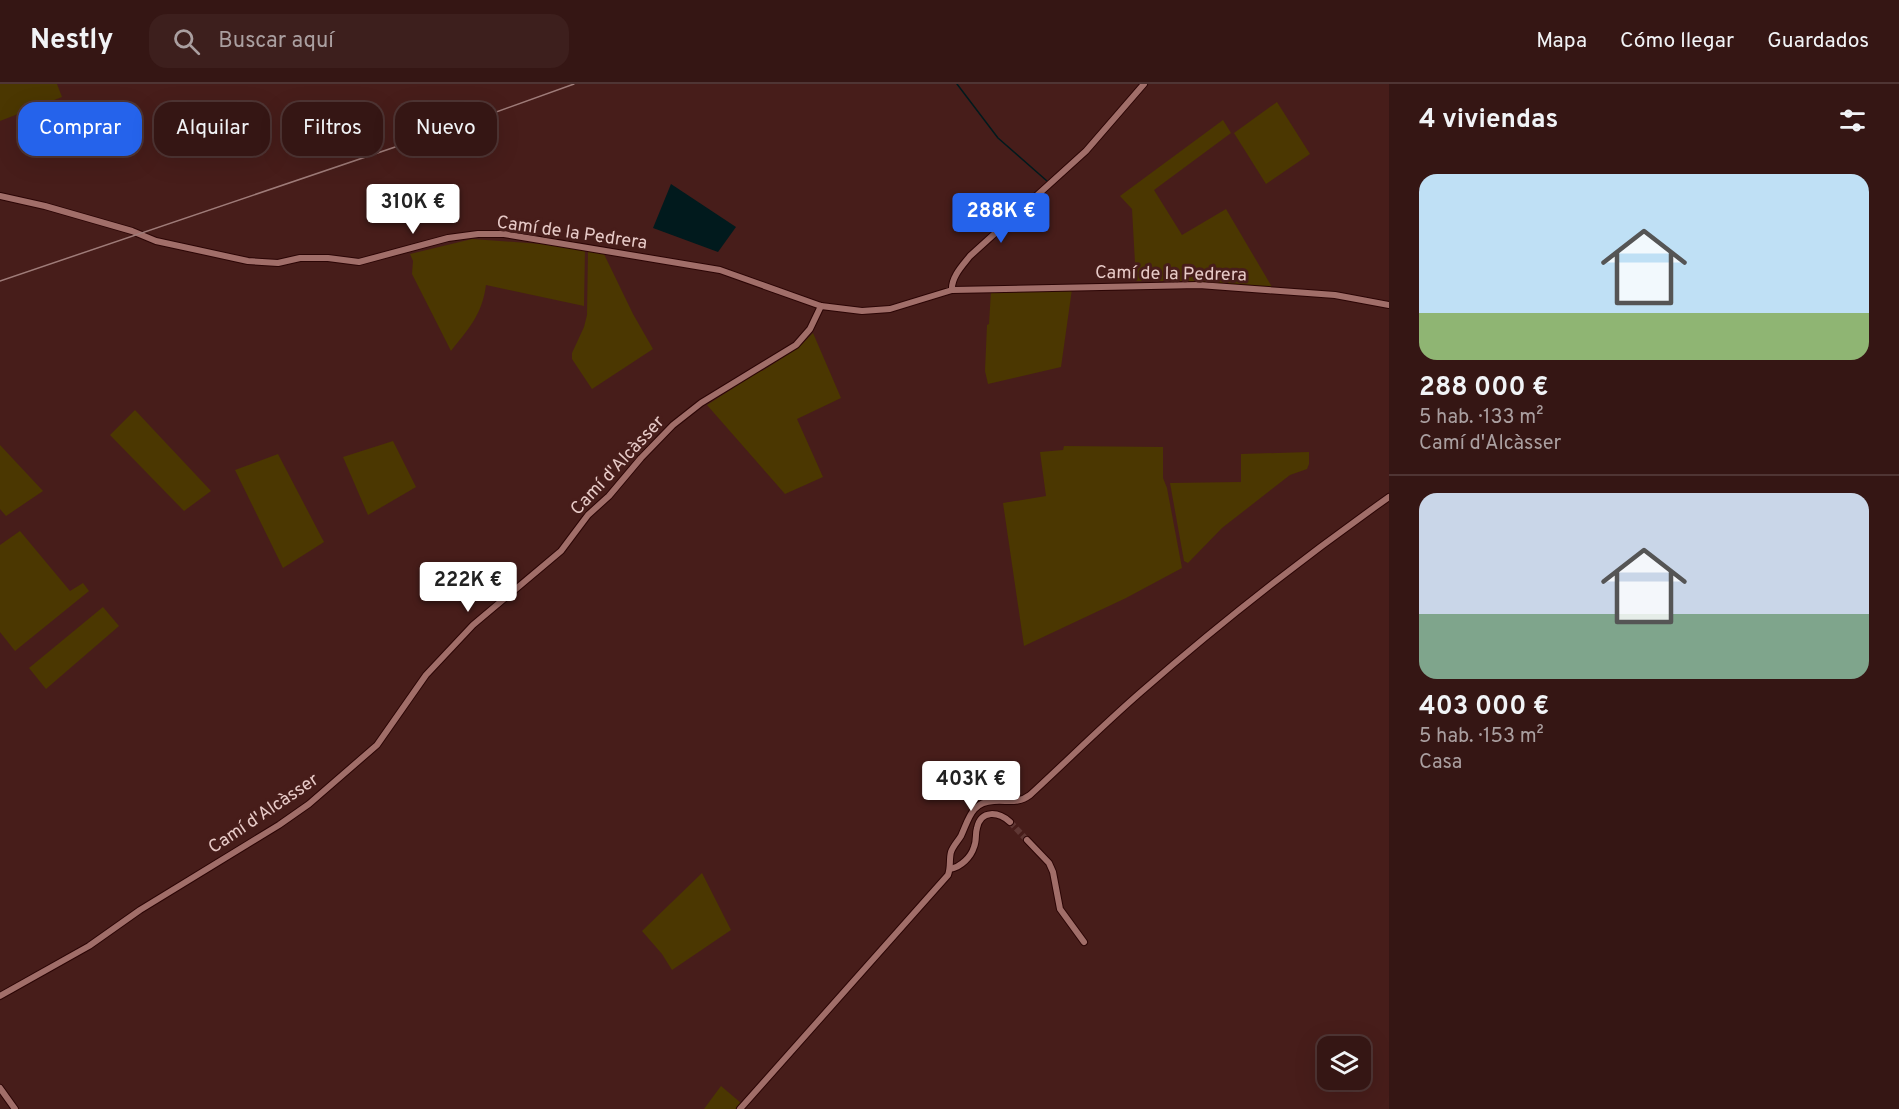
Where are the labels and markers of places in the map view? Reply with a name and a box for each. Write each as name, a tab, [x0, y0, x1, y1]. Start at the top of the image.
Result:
pin: 310K €	[364, 184, 462, 235]
pin: 288K €	[952, 193, 1050, 244]
pin: 222K €	[419, 562, 517, 613]
pin: 403K €	[922, 761, 1020, 812]

